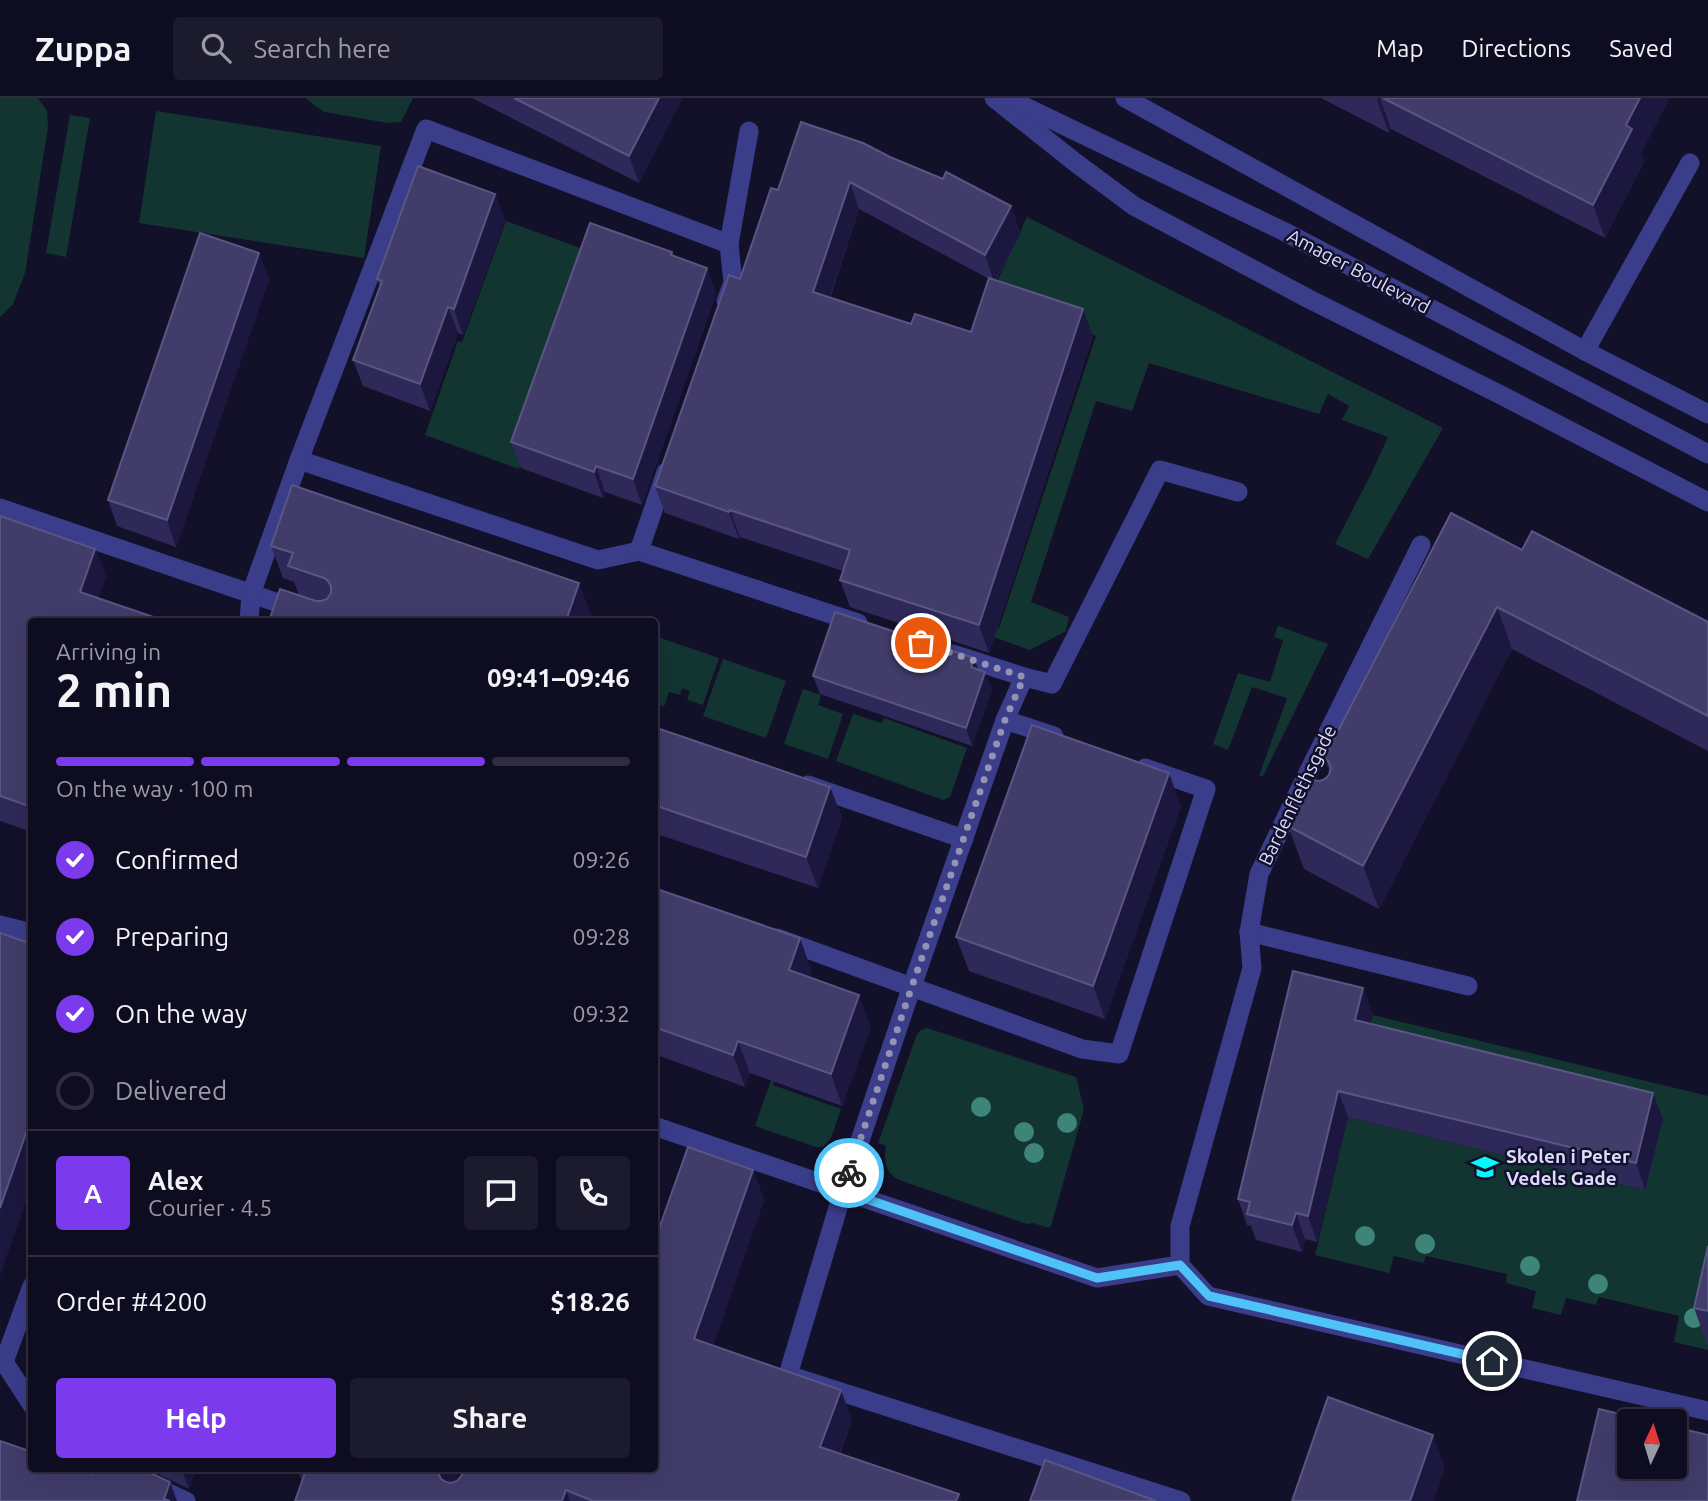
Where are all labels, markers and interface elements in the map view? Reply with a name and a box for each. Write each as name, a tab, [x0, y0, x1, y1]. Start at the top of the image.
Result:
search box	[173, 17, 663, 80]
icon: search	[197, 29, 235, 67]
text: Zuppa	[35, 30, 131, 67]
text: Search here	[253, 34, 391, 63]
text: Map	[1376, 35, 1423, 62]
text: Directions	[1461, 35, 1571, 62]
text: Saved	[1609, 35, 1673, 62]
street label: Amager Boulevard	[1284, 224, 1434, 318]
pin	[891, 613, 951, 673]
icon: bag	[902, 624, 940, 662]
text: Arriving in	[56, 639, 161, 664]
text: 09:41–09:46	[487, 663, 630, 692]
text: 2 min	[56, 664, 172, 716]
street label: Bardenflethsgade	[1254, 721, 1340, 869]
text: On the way · 100 m	[56, 776, 253, 801]
icon: check	[56, 841, 94, 879]
text: Confirmed	[115, 845, 239, 874]
text: 09:26	[572, 847, 630, 872]
icon: check	[56, 918, 94, 956]
text: Preparing	[115, 922, 229, 951]
text: 09:28	[572, 924, 630, 949]
icon: check	[56, 995, 94, 1033]
text: On the way	[115, 999, 247, 1028]
text: 09:32	[572, 1001, 630, 1026]
text: Delivered	[115, 1076, 227, 1105]
courier	[814, 1138, 884, 1208]
place label: Skolen i Peter Vedels Gade	[1506, 1145, 1630, 1189]
school or university icon: Skolen i Peter Vedels Gade	[1470, 1152, 1500, 1182]
icon: bike	[830, 1154, 868, 1192]
button: chat	[464, 1156, 538, 1230]
button: phone	[556, 1156, 630, 1230]
text: Alex	[148, 1166, 203, 1195]
text: A	[84, 1179, 102, 1208]
text: Courier · 4.5	[148, 1195, 272, 1220]
text: Order #4200	[56, 1287, 207, 1316]
text: $18.26	[550, 1287, 630, 1316]
pin	[1462, 1331, 1522, 1391]
icon: home	[1473, 1342, 1511, 1380]
button: Help	[56, 1378, 336, 1458]
button: Share	[350, 1378, 630, 1458]
north arrow	[1617, 1409, 1687, 1479]
map controls	[1617, 1409, 1687, 1479]

